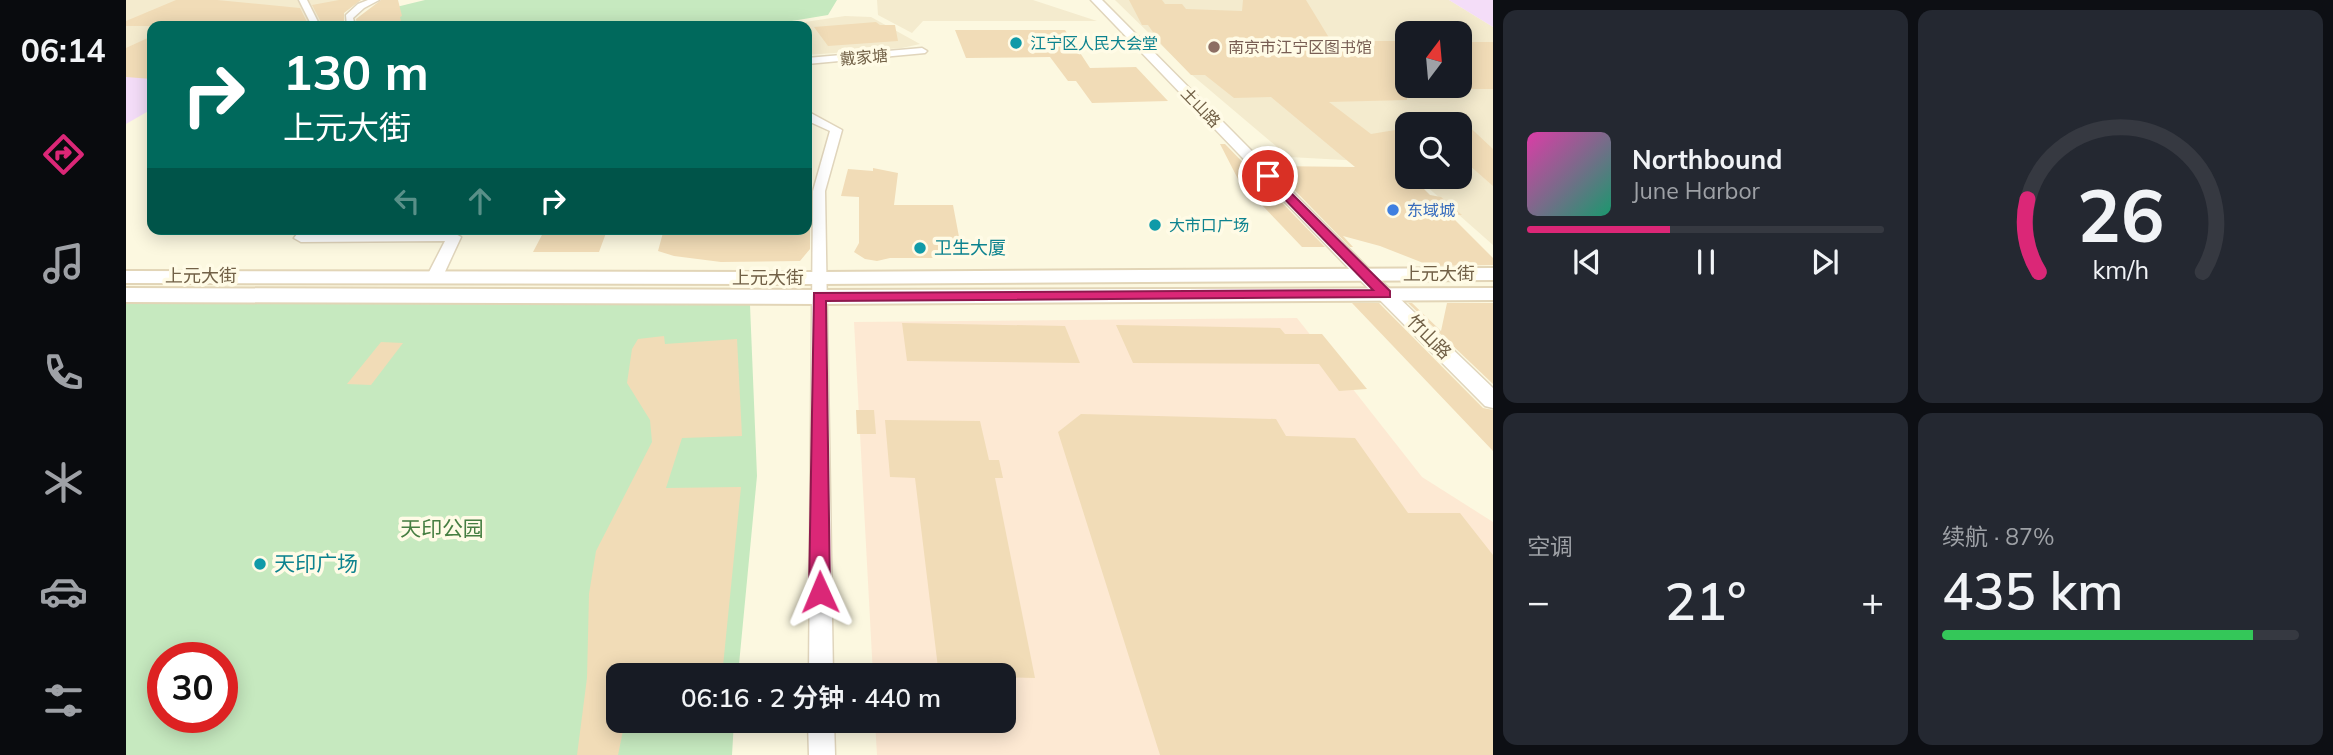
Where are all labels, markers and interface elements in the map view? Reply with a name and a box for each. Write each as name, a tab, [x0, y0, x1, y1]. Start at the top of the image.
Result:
north arrow	[1395, 21, 1472, 98]
map controls	[1395, 21, 1472, 189]
text: 06:14	[21, 30, 105, 70]
place label: 江宁区人民大会堂	[1030, 33, 1158, 53]
marker: 江宁区人民大会堂	[1008, 35, 1024, 51]
place label: 南京市江宁区图书馆	[1228, 37, 1372, 57]
marker: 南京市江宁区图书馆	[1206, 39, 1222, 55]
text: 130 m	[283, 41, 429, 102]
street label: 戴家塘	[839, 45, 889, 69]
icon: right	[168, 49, 259, 140]
street label: 土山路	[1177, 83, 1225, 131]
text: 上元大街	[283, 107, 411, 147]
button: search	[1395, 112, 1472, 189]
icon: directions	[39, 130, 88, 179]
text: Northbound	[1632, 143, 1782, 176]
pin	[1238, 146, 1298, 206]
icon: arrive	[1249, 157, 1287, 195]
text: 26	[2077, 170, 2164, 261]
text: June Harbor	[1632, 176, 1760, 205]
icon: left	[388, 182, 426, 220]
icon: ahead	[461, 182, 499, 220]
icon: right	[534, 182, 572, 220]
place label: 东域城	[1407, 200, 1455, 220]
marker: 东域城	[1385, 202, 1401, 218]
place label: 大市口广场	[1169, 215, 1249, 235]
marker: 大市口广场	[1147, 217, 1163, 233]
place label: 卫生大厦	[934, 236, 1006, 259]
icon: music	[39, 239, 88, 288]
marker: 卫生大厦	[912, 240, 928, 256]
icon: previous	[1568, 243, 1606, 281]
icon: pause	[1687, 243, 1725, 281]
icon: next	[1806, 243, 1844, 281]
text: km/h	[2092, 254, 2149, 285]
street label: 上元大街	[1403, 262, 1475, 285]
street label: 上元大街	[165, 264, 237, 287]
street label: 上元大街	[732, 266, 804, 289]
street label: 竹山路	[1402, 309, 1457, 364]
icon: phone	[39, 348, 88, 397]
icon: climate	[39, 458, 88, 507]
park label: 天印公园	[400, 515, 484, 541]
text: 续航 · 87%	[1942, 522, 2054, 551]
text: 空调	[1527, 532, 1573, 561]
place label: 天印广场	[274, 550, 358, 576]
position arrow	[783, 555, 857, 629]
marker: 天印广场	[252, 556, 268, 572]
text: 435 km	[1942, 558, 2123, 623]
icon: car	[39, 567, 88, 616]
text: 21°	[1665, 568, 1746, 633]
text: −	[1527, 577, 1550, 625]
text: +	[1861, 577, 1884, 625]
speed limit sign: 30	[147, 642, 238, 733]
icon: filters	[39, 676, 88, 725]
text: 06:16 · 2 分钟 · 440 m	[681, 681, 941, 714]

